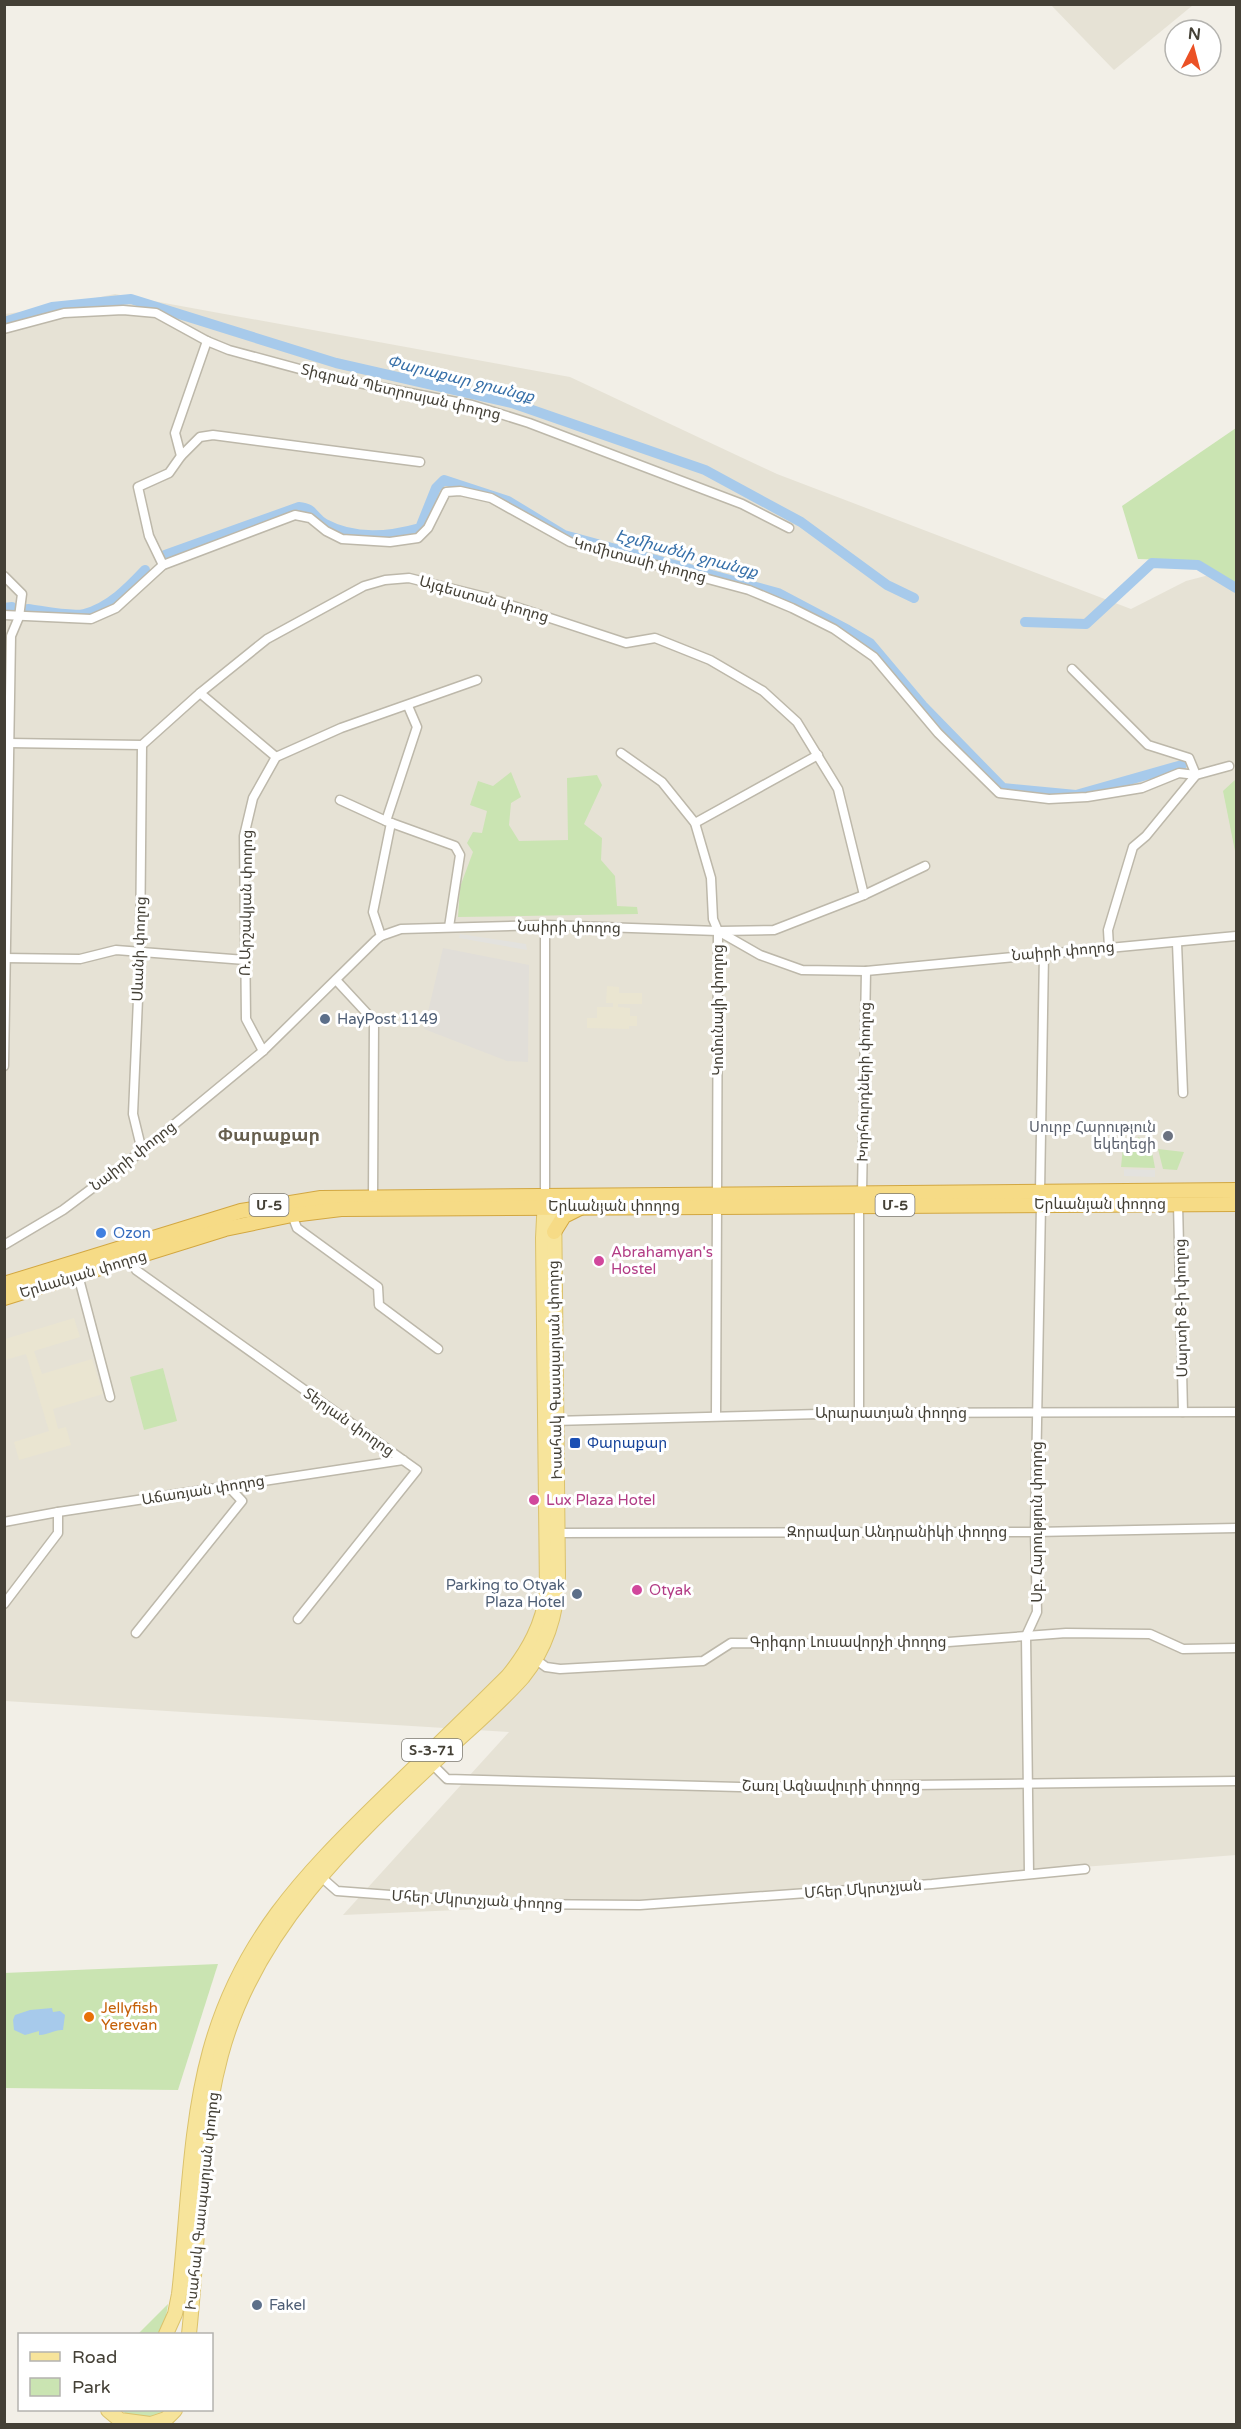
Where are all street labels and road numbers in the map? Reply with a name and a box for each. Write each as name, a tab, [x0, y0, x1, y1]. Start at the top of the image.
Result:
street label: Տիգրան Պետրոսյան փողոց	[299, 360, 503, 424]
street label: Կոմիտասի փողոց	[572, 534, 708, 586]
street label: Այգեստան փողոց	[417, 572, 551, 626]
street label: Ռ.Արշակյան փողոց	[236, 830, 256, 976]
street label: Սևանի փողոց	[128, 896, 150, 1002]
street label: Նաիրի փողոց	[517, 917, 621, 937]
street label: Նաիրի փողոց	[1011, 938, 1115, 964]
street label: Կոմունայի փողոց	[709, 944, 727, 1076]
street label: Խորհուրդների փողոց	[854, 1002, 874, 1162]
street label: Նաիրի փողոց	[87, 1117, 179, 1195]
road number: Մ-5	[250, 1194, 288, 1216]
road number: Մ-5	[876, 1194, 914, 1216]
street label: Երևանյան փողոց	[1034, 1195, 1166, 1213]
street label: Երևանյան փողոց	[548, 1197, 680, 1215]
street label: Մարտի 8-ի փողոց	[1171, 1238, 1191, 1378]
street label: Երևանյան փողոց	[17, 1246, 149, 1302]
street label: Իսահակ Գասպարյան փողոց	[544, 1260, 566, 1480]
street label: Տերյան փողոց	[300, 1384, 398, 1460]
street label: Արարատյան փողոց	[815, 1404, 967, 1422]
street label: Սբ. Հարություն փողոց	[1028, 1441, 1046, 1603]
street label: Աճառյան փողոց	[140, 1471, 266, 1509]
street label: Զորավար Անդրանիկի փողոց	[787, 1523, 1007, 1541]
street label: Գրիգոր Լուսավորչի փողոց	[749, 1633, 947, 1651]
road number: Տ-3-71	[402, 1739, 462, 1761]
street label: Շառլ Ազնավուրի փողոց	[742, 1777, 920, 1795]
street label: Մհեր Մկրտչյան	[803, 1876, 923, 1902]
street label: Մհեր Մկրտչյան փողոց	[391, 1887, 563, 1913]
street label: Իսահակ Գասպարյան փողոց	[182, 2091, 222, 2311]

